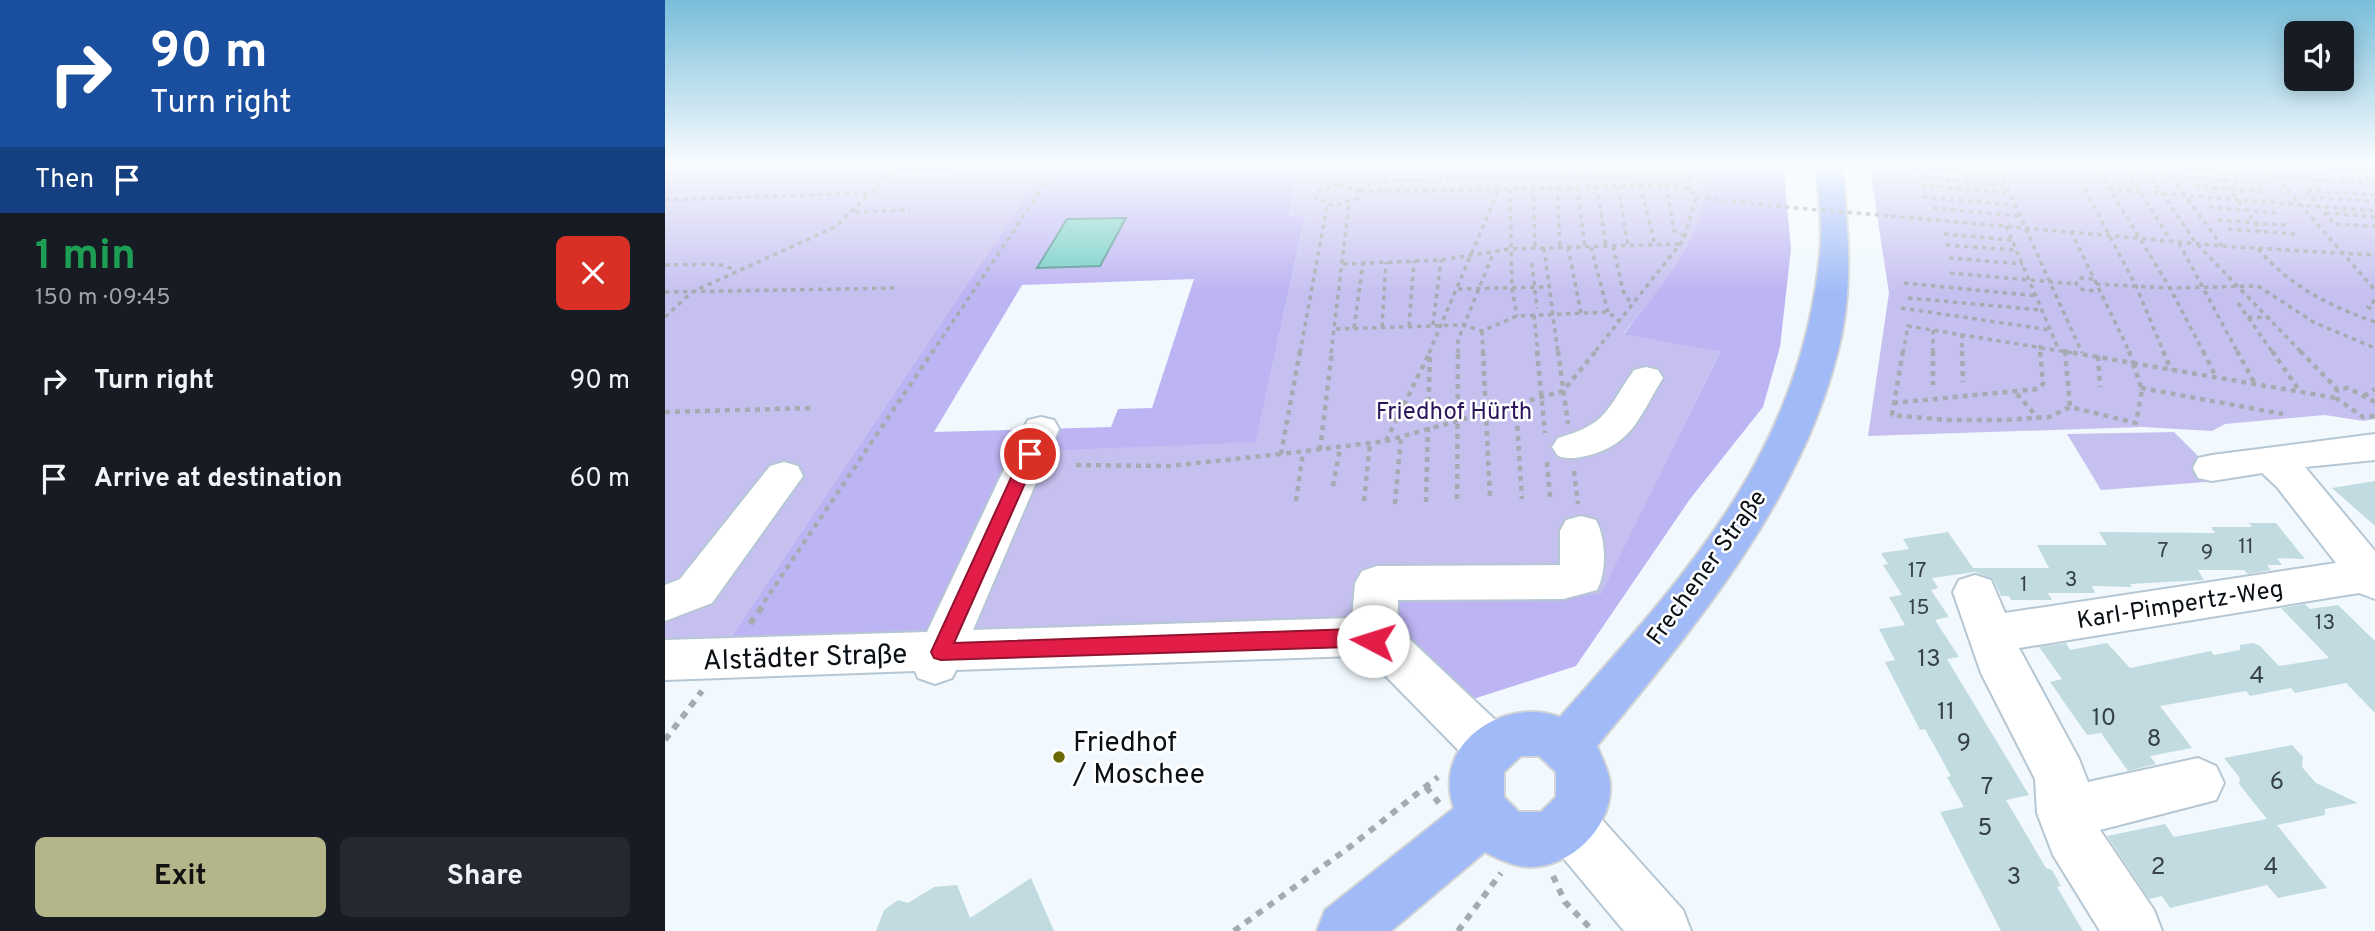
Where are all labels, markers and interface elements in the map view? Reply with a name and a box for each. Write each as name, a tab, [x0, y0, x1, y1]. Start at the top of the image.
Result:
map controls	[2284, 21, 2354, 91]
button: sound	[2284, 21, 2354, 91]
text: 90 m	[150, 23, 268, 85]
icon: right	[35, 28, 126, 119]
text: Turn right	[150, 84, 292, 124]
icon: arrive	[108, 161, 146, 199]
text: Then	[35, 164, 94, 197]
text: 1 min	[35, 231, 136, 284]
button: close	[556, 236, 630, 310]
text: 150 m · 09:45	[35, 284, 171, 313]
icon: right	[35, 362, 73, 400]
text: Turn right	[94, 365, 214, 398]
text: 90 m	[570, 365, 630, 398]
park label: Friedhof Hürth	[1376, 398, 1532, 428]
pin	[1000, 424, 1060, 484]
icon: arrive	[1011, 435, 1049, 473]
icon: arrive	[35, 460, 73, 498]
text: Arrive at destination	[94, 463, 342, 496]
text: 60 m	[570, 463, 630, 496]
street label: Frechener Straße	[1641, 485, 1774, 652]
house number: 11	[2238, 534, 2254, 561]
house number: 7	[2158, 538, 2169, 565]
house number: 9	[2201, 540, 2213, 567]
house number: 17	[1908, 558, 1926, 585]
house number: 3	[2065, 567, 2077, 594]
house number: 1	[2020, 572, 2028, 599]
street label: Karl-Pimpertz-Weg	[2075, 575, 2286, 637]
house number: 15	[1909, 595, 1929, 622]
position arrow	[1336, 604, 1410, 678]
house number: 13	[2315, 610, 2335, 637]
street label: Alstädter Straße	[702, 637, 908, 681]
house number: 13	[1917, 645, 1941, 675]
house number: 4	[2250, 662, 2264, 692]
house number: 11	[1937, 698, 1955, 728]
house number: 10	[2092, 704, 2116, 734]
house number: 8	[2147, 725, 2161, 755]
place label: Friedhof / Moschee	[1072, 726, 1205, 794]
house number: 9	[1957, 729, 1971, 759]
marker: Friedhof / Moschee	[1051, 749, 1067, 765]
house number: 6	[2270, 768, 2284, 798]
house number: 7	[1981, 773, 1993, 803]
house number: 5	[1978, 814, 1992, 844]
button: Exit	[35, 837, 326, 917]
button: Share	[340, 837, 630, 917]
house number: 2	[2151, 853, 2165, 883]
house number: 4	[2264, 853, 2278, 883]
house number: 3	[2007, 863, 2021, 893]

